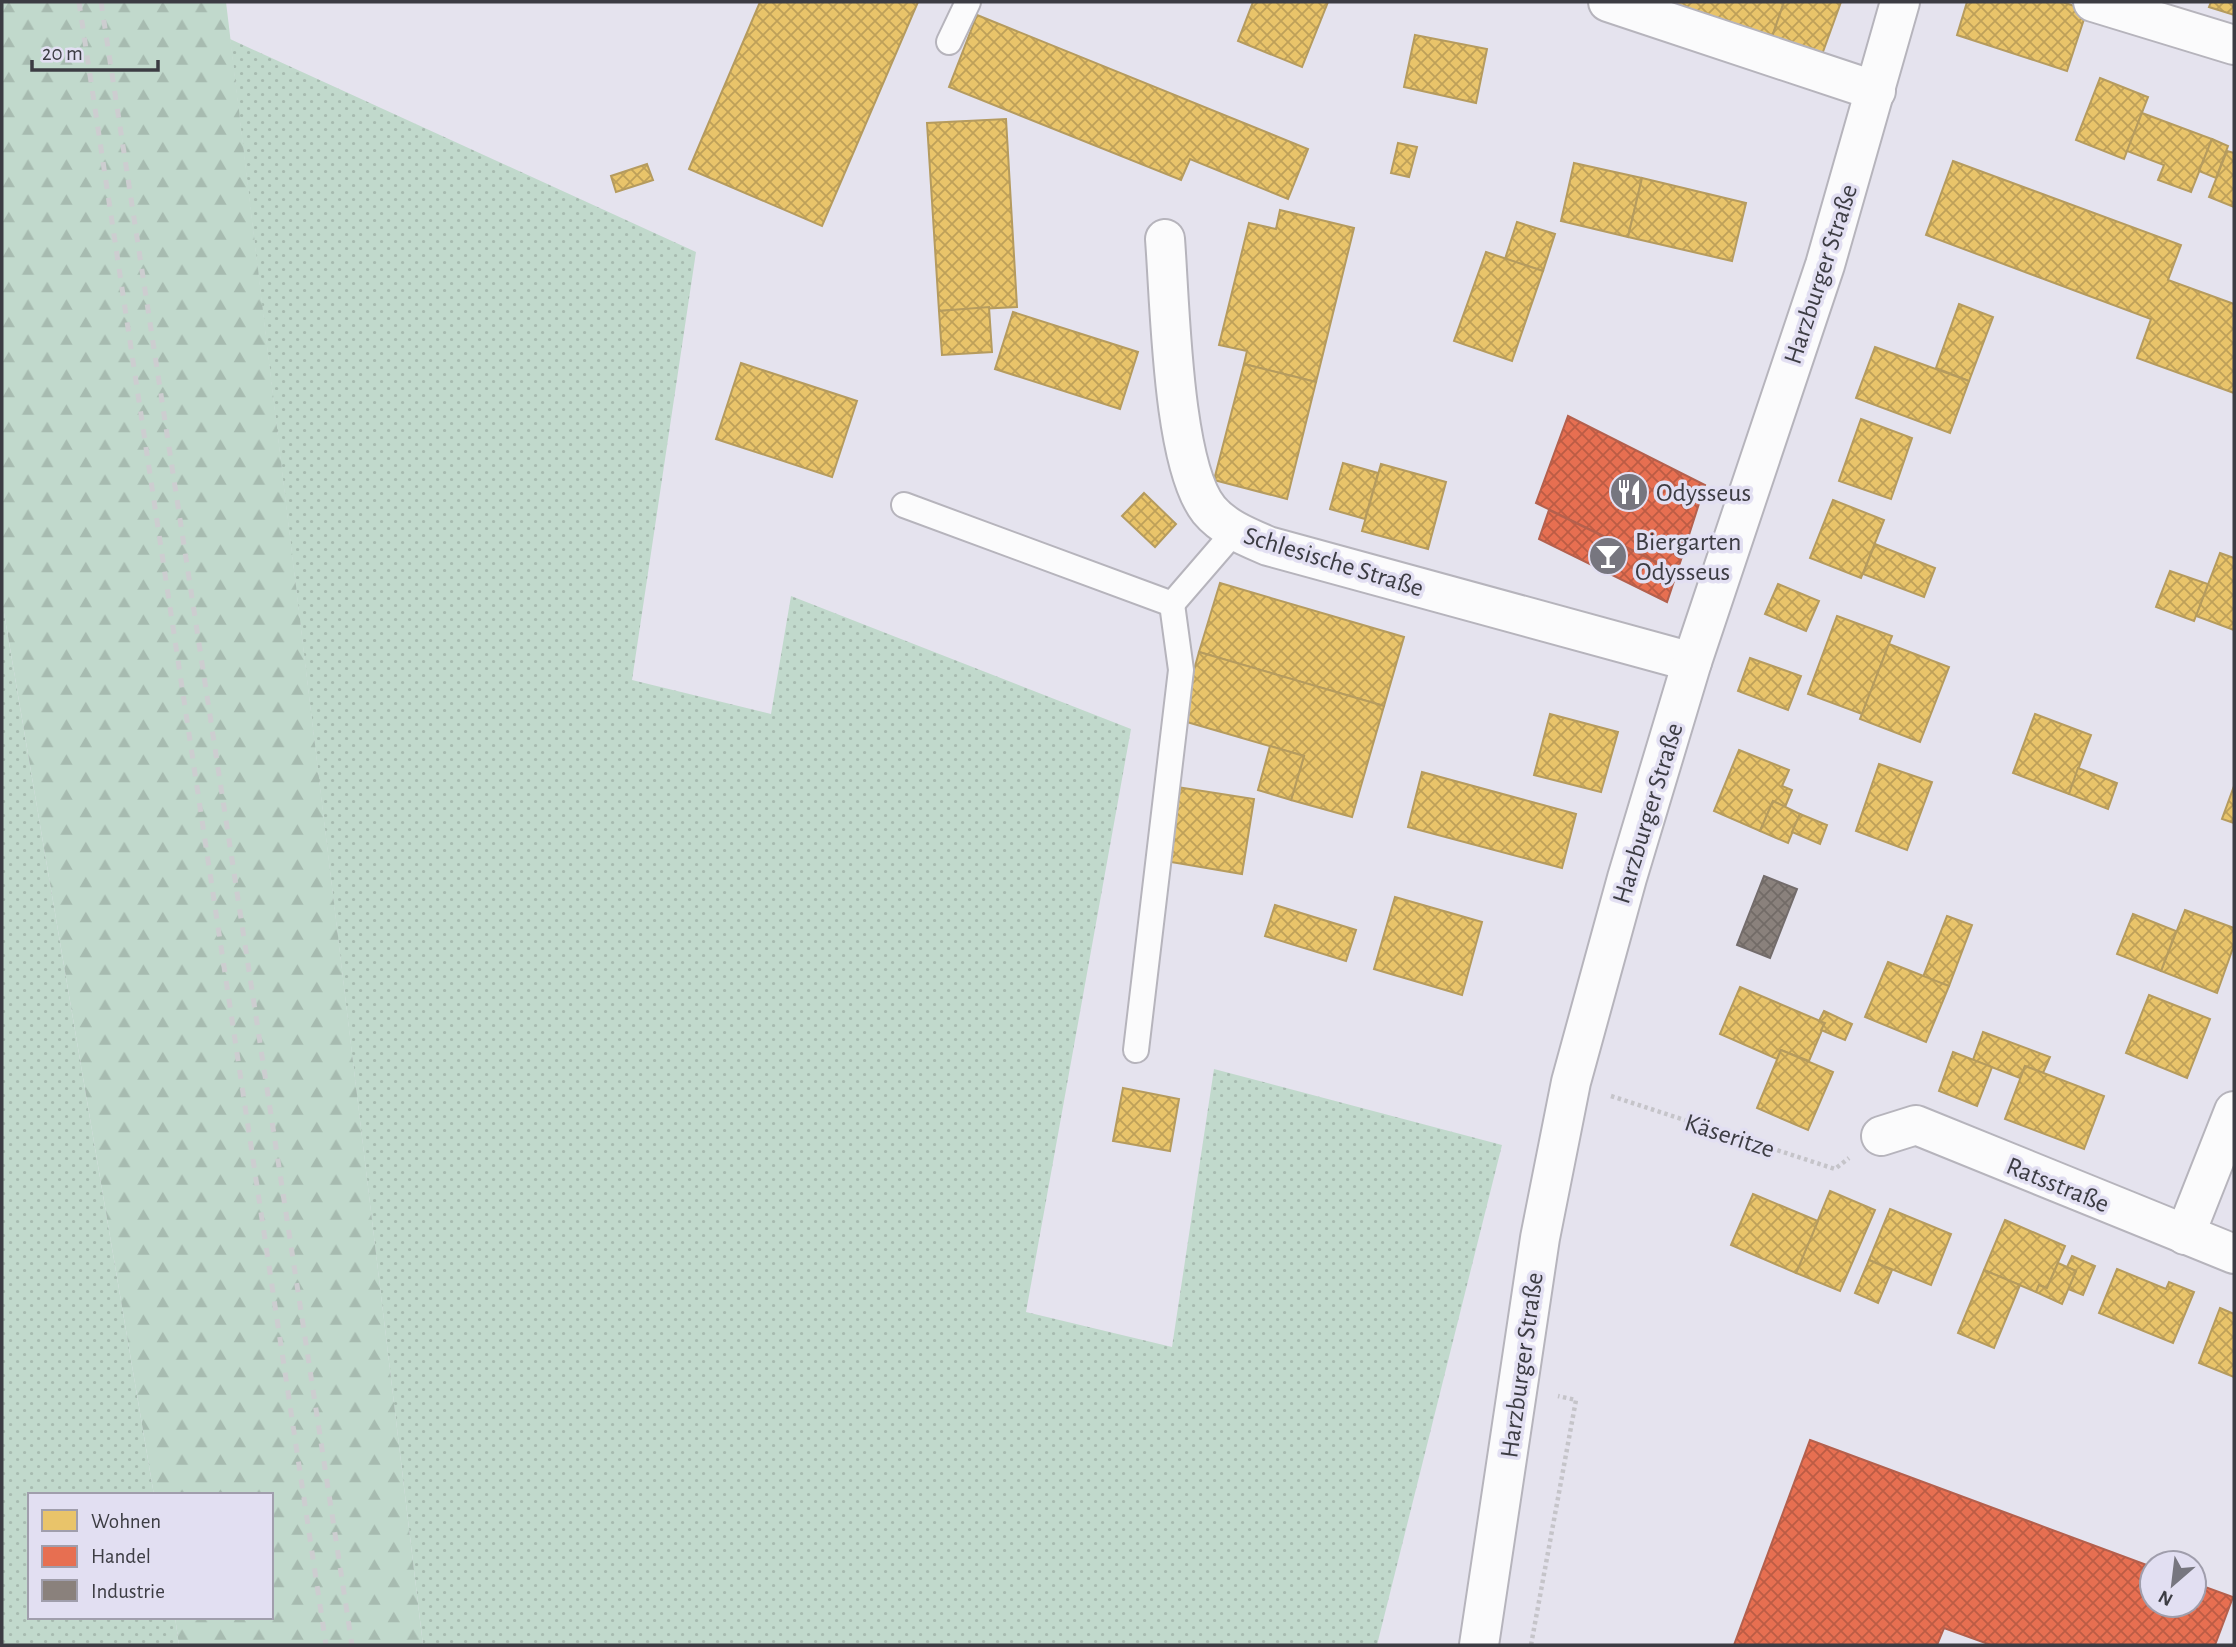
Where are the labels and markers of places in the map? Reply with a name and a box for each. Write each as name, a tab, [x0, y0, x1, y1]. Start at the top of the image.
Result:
restaurant icon: Odysseus	[1608, 471, 1650, 513]
place label: Odysseus	[1656, 480, 1751, 506]
place label: Biergarten Odysseus	[1635, 529, 1741, 585]
bar icon: Biergarten Odysseus	[1587, 535, 1629, 577]

